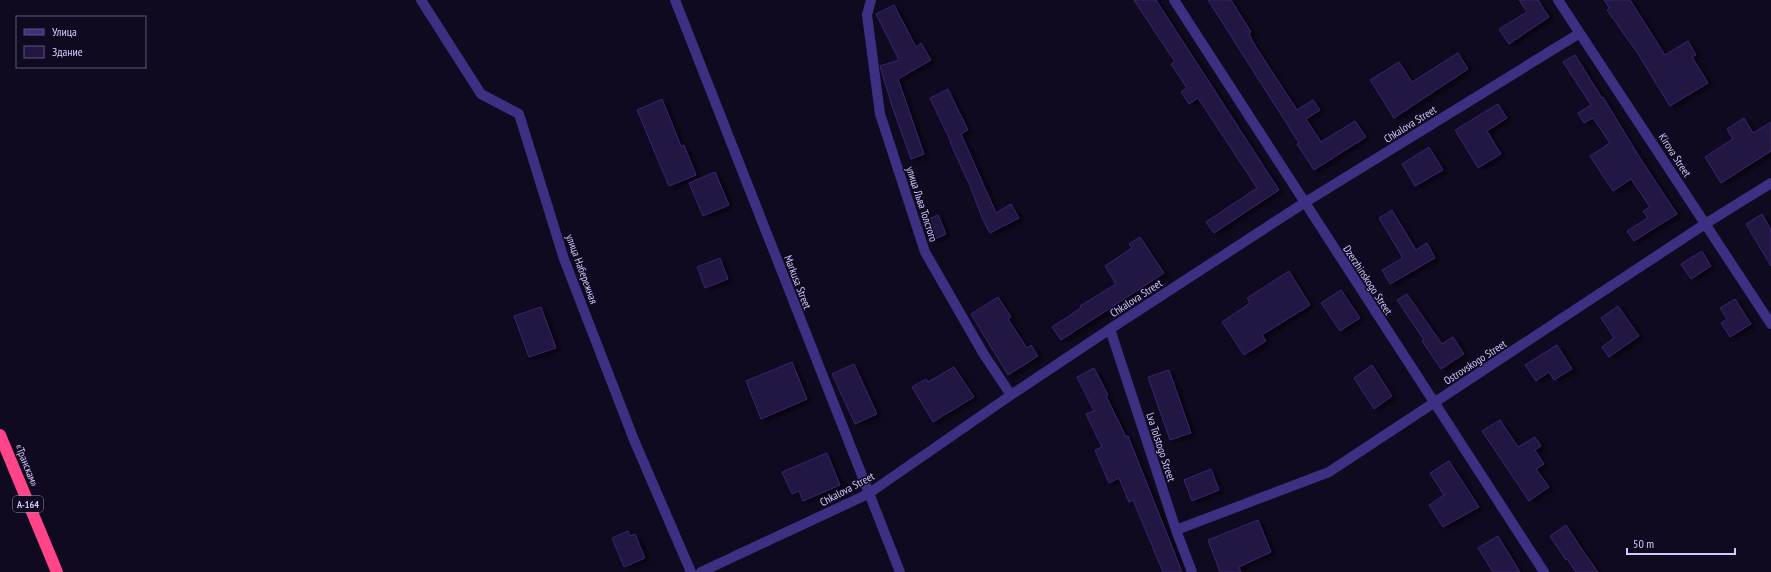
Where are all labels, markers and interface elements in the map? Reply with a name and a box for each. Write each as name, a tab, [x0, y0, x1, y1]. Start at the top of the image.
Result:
legend	[16, 16, 146, 68]
text: Улица	[52, 24, 77, 39]
text: Здание	[52, 44, 83, 59]
street label: Chkalova Street	[1381, 102, 1439, 146]
street label: Kirova Street	[1656, 131, 1694, 179]
street label: улица Льва Толстого	[903, 165, 941, 244]
street label: улица Набережная	[563, 232, 601, 306]
street label: Dzerzhinskogo Street	[1340, 243, 1396, 317]
street label: Markusa Street	[781, 253, 815, 311]
street label: Chkalova Street	[1107, 276, 1165, 320]
street label: Ostrovskogo Street	[1441, 337, 1509, 387]
street label: Lva Tolstogo Street	[1143, 411, 1179, 483]
street label: «Транскам»	[12, 442, 42, 488]
street label: Chkalova Street	[817, 469, 877, 509]
road number: А-164	[13, 496, 43, 512]
scale bar	[1627, 530, 1735, 556]
text: 50 m	[1633, 536, 1654, 551]

